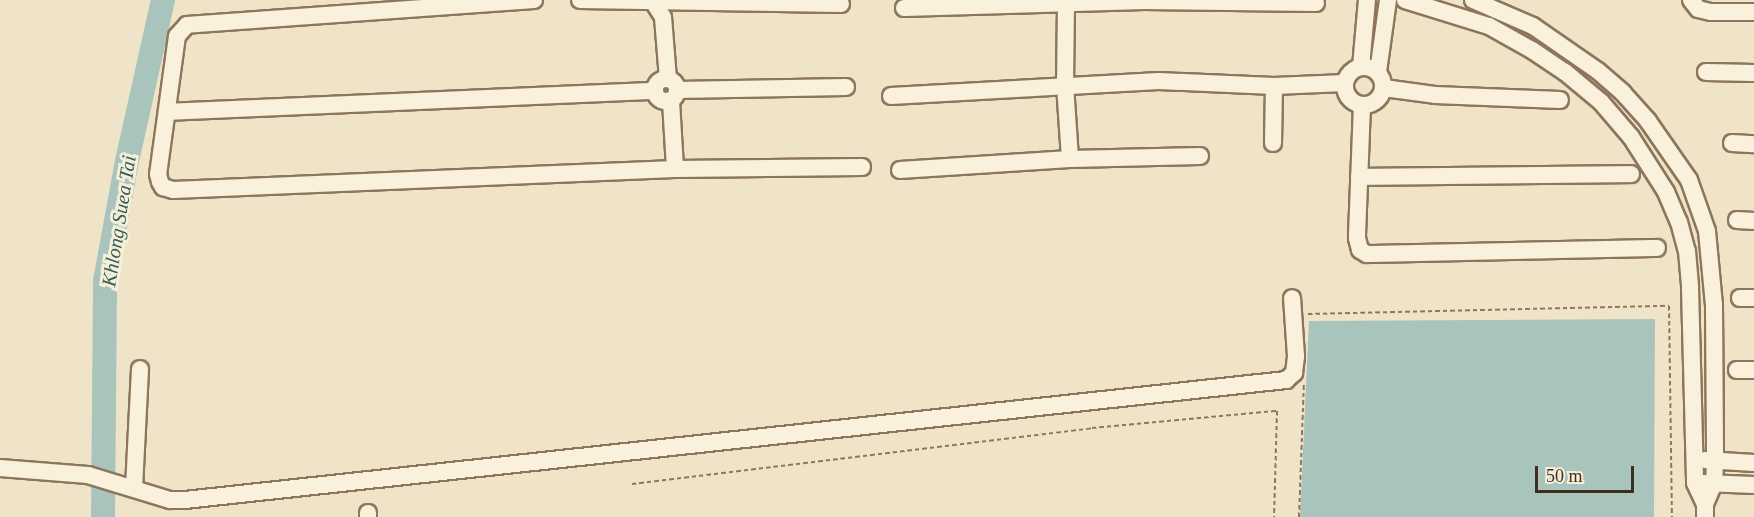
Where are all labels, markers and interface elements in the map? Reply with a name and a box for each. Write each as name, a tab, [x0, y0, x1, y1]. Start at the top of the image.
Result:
water label: Khlong Suea Tai	[96, 146, 142, 296]
scale bar	[1538, 454, 1637, 492]
text: 50 m	[1546, 466, 1583, 486]

